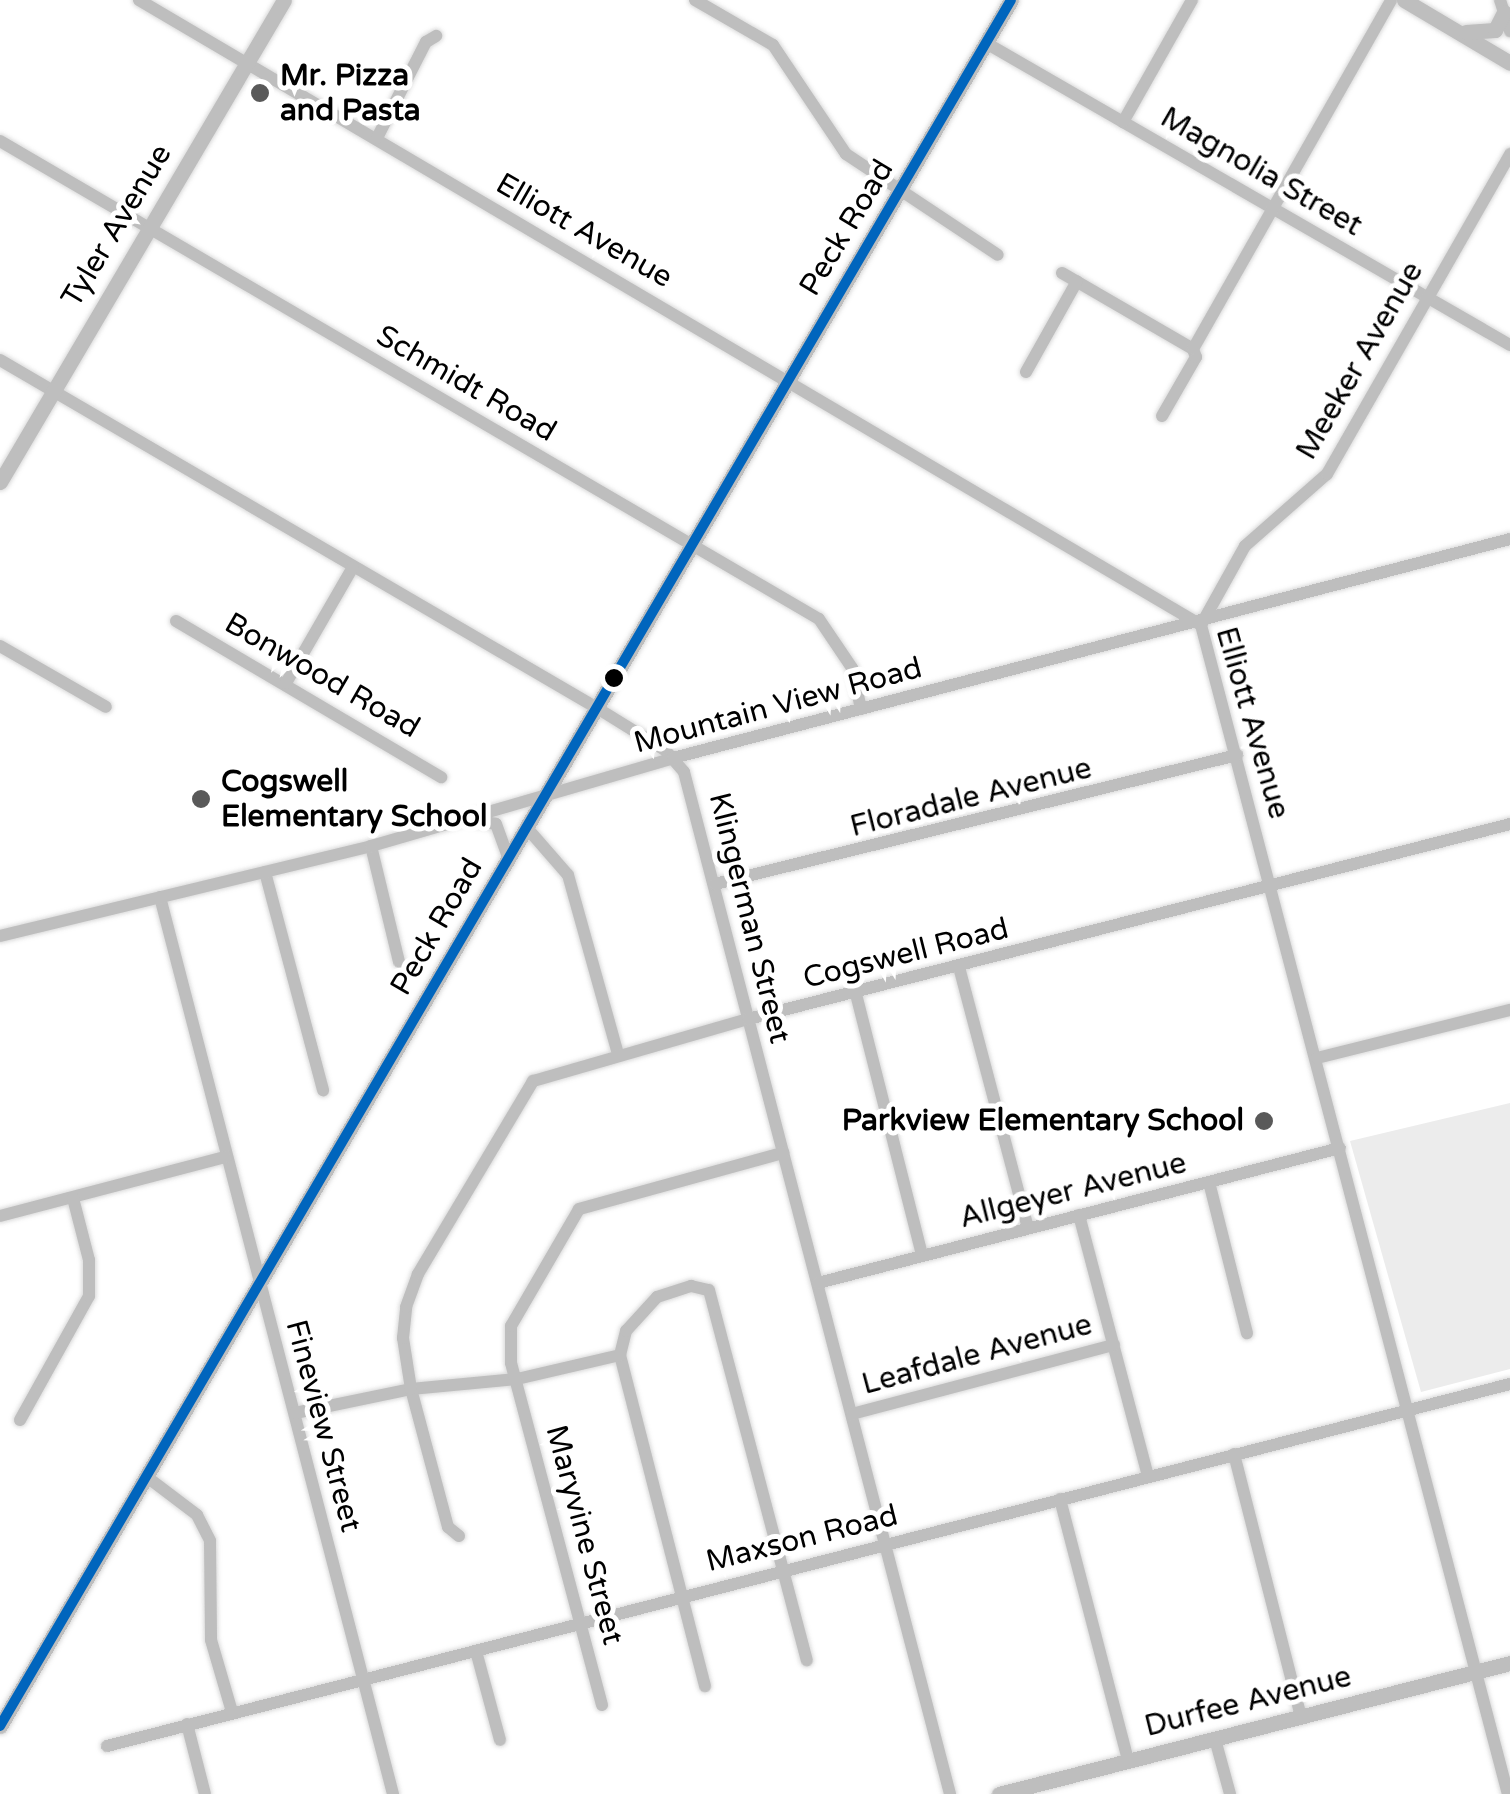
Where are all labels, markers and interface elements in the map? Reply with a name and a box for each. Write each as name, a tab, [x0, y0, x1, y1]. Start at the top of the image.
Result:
place label: Mr. Pizza and Pasta	[280, 58, 421, 128]
marker: Mr. Pizza and Pasta	[249, 82, 271, 104]
street label: Magnolia Street	[1154, 100, 1368, 244]
street label: Tyler Avenue	[54, 138, 180, 314]
street label: Peck Road	[792, 153, 902, 303]
street label: Elliott Avenue	[489, 166, 679, 296]
street label: Meeker Avenue	[1289, 256, 1431, 466]
street label: Schmidt Road	[370, 318, 562, 450]
street label: Bonwood Road	[218, 606, 426, 746]
street label: Elliott Avenue	[1207, 623, 1297, 823]
street label: Mountain View Road	[630, 650, 926, 762]
unlabelled marker	[604, 668, 624, 688]
street label: Floradale Avenue	[847, 751, 1095, 845]
place label: Cogswell Elementary School	[221, 764, 487, 834]
marker: Cogswell Elementary School	[190, 788, 212, 810]
street label: Klingerman Street	[700, 789, 798, 1047]
street label: Peck Road	[383, 852, 491, 1002]
street label: Cogswell Road	[800, 911, 1012, 997]
place label: Parkview Elementary School	[842, 1103, 1244, 1139]
marker: Parkview Elementary School	[1253, 1110, 1275, 1132]
street label: Allgeyer Avenue	[956, 1145, 1190, 1237]
street label: Leafdale Avenue	[858, 1307, 1096, 1403]
street label: Fineview Street	[277, 1316, 369, 1536]
street label: Maryvine Street	[537, 1421, 631, 1649]
street label: Maxson Road	[702, 1498, 902, 1580]
street label: Durfee Avenue	[1141, 1659, 1355, 1745]

